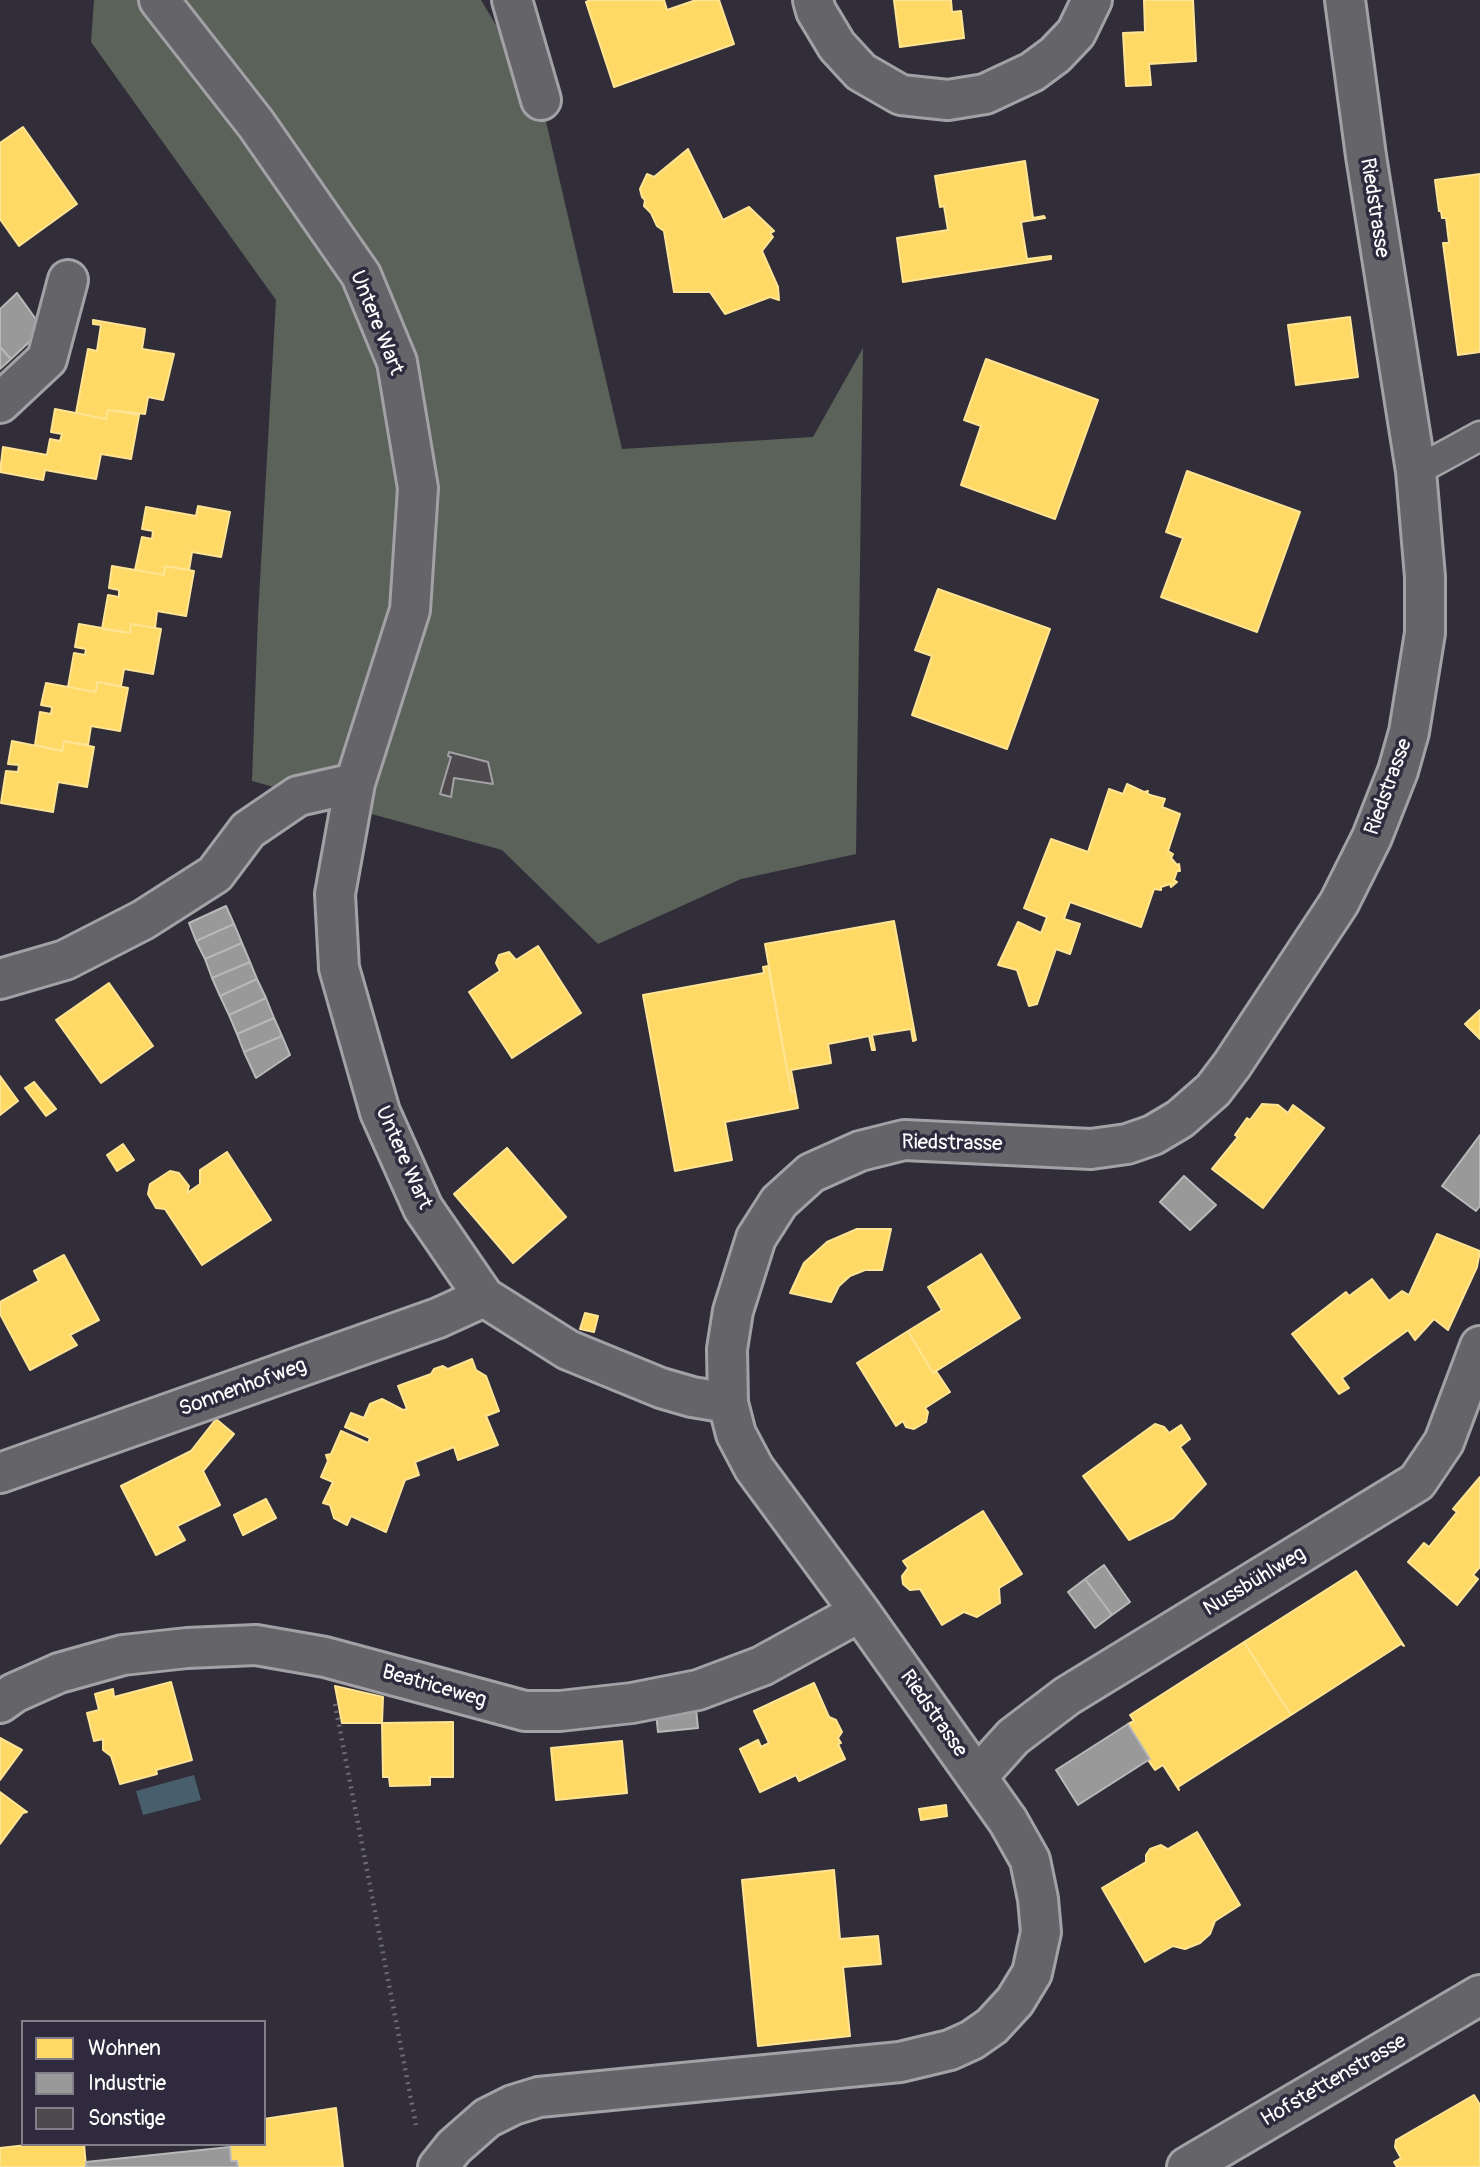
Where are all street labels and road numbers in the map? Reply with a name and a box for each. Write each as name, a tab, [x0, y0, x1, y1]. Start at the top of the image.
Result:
street label: Riedstrasse	[1354, 156, 1394, 260]
street label: Untere Wart	[344, 267, 408, 379]
street label: Riedstrasse	[1360, 735, 1418, 839]
street label: Untere Wart	[369, 1103, 437, 1213]
street label: Riedstrasse	[901, 1131, 1003, 1157]
street label: Sonnenhofweg	[176, 1353, 310, 1423]
street label: Nussbühlweg	[1199, 1542, 1311, 1622]
street label: Beatriceweg	[379, 1660, 489, 1714]
street label: Riedstrasse	[894, 1665, 972, 1763]
street label: Hofstettenstrasse	[1257, 2029, 1411, 2133]

